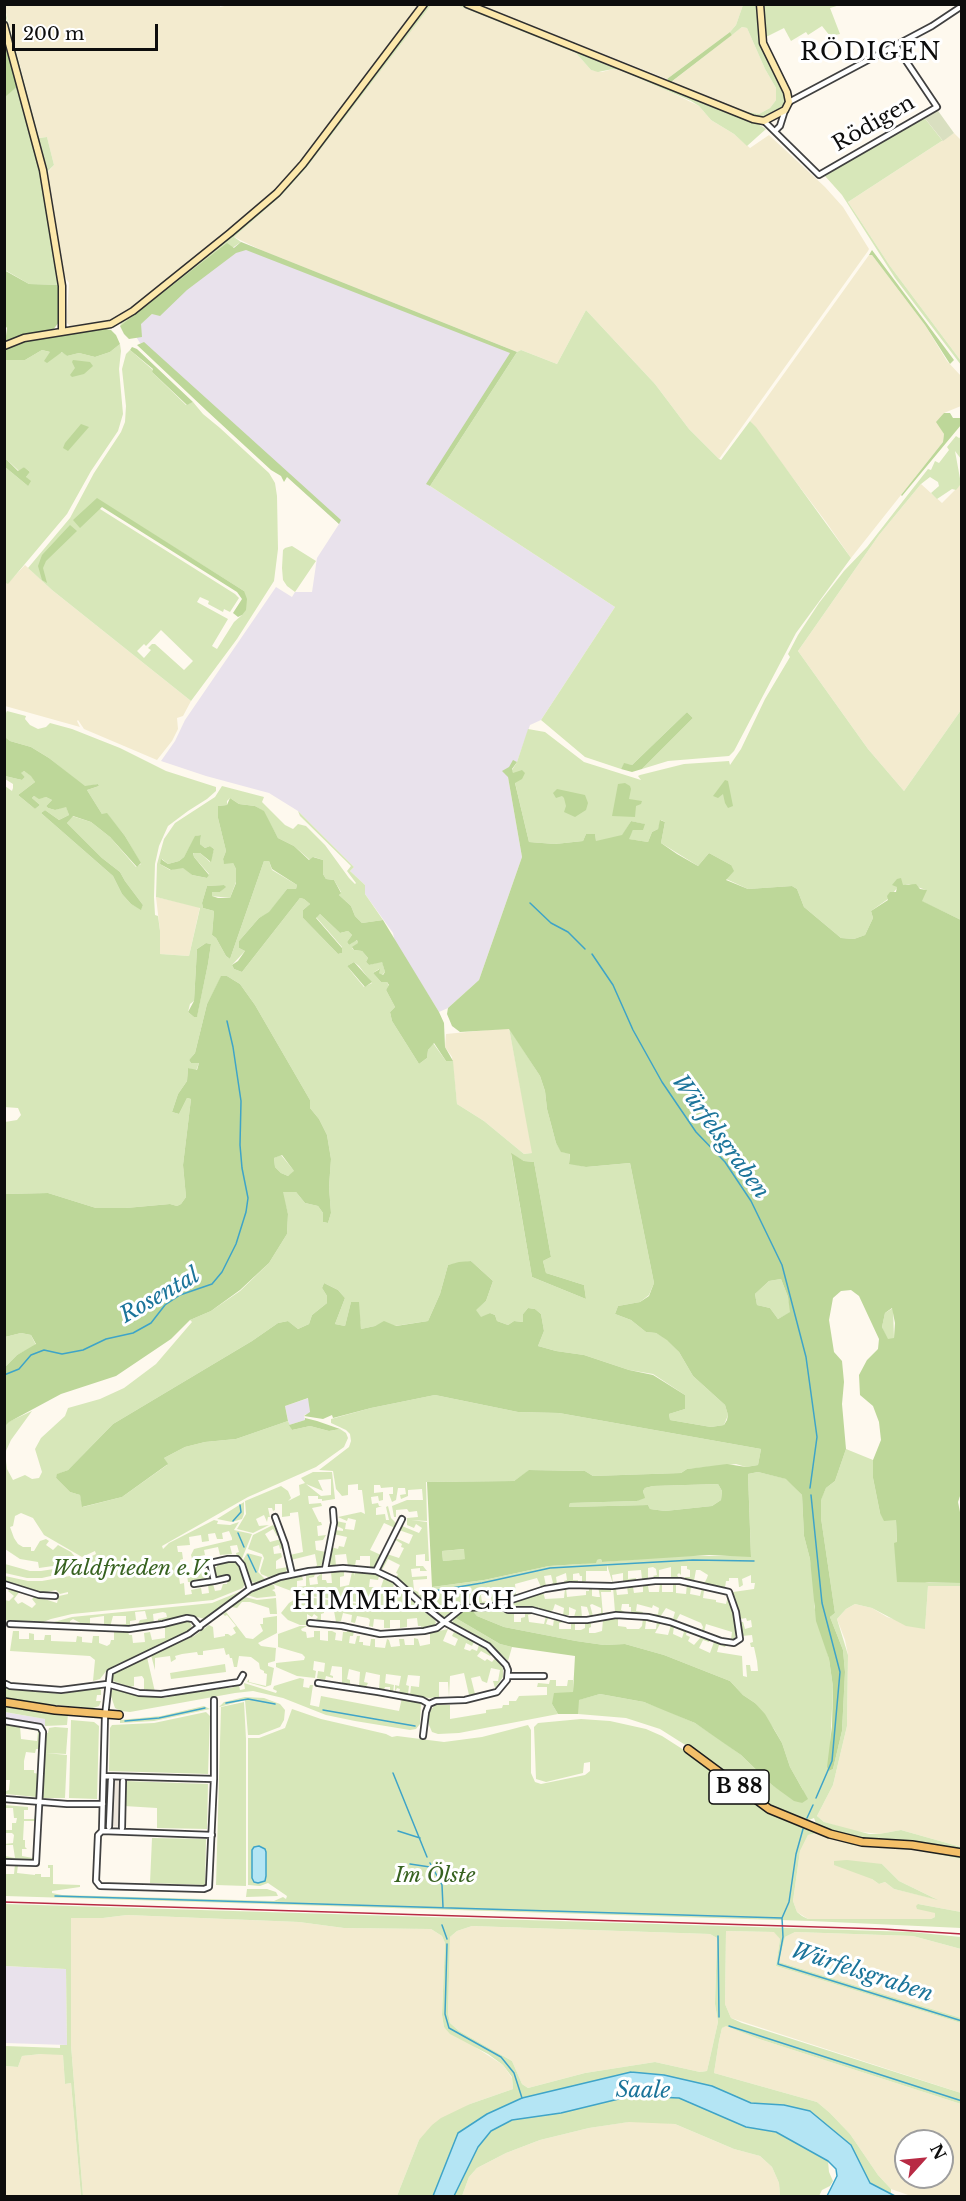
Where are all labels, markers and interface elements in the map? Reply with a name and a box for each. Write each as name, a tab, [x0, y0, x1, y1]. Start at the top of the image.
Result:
scale bar	[15, 12, 160, 50]
text: 200 m	[23, 23, 84, 45]
district label: RÖDIGEN	[800, 39, 942, 67]
street label: Rödigen	[829, 90, 919, 158]
water label: Würfelsgraben	[666, 1070, 774, 1204]
water label: Rosental	[116, 1263, 204, 1329]
park label: Waldfrieden e.V.	[52, 1556, 210, 1582]
district label: HIMMELREICH	[292, 1588, 516, 1616]
road number: B 88	[709, 1770, 769, 1804]
park label: Im Ölste	[394, 1863, 476, 1889]
water label: Würfelsgraben	[788, 1938, 936, 2008]
water label: Saale	[615, 2077, 671, 2105]
north arrow	[894, 2129, 954, 2189]
text: N	[926, 2140, 951, 2163]

